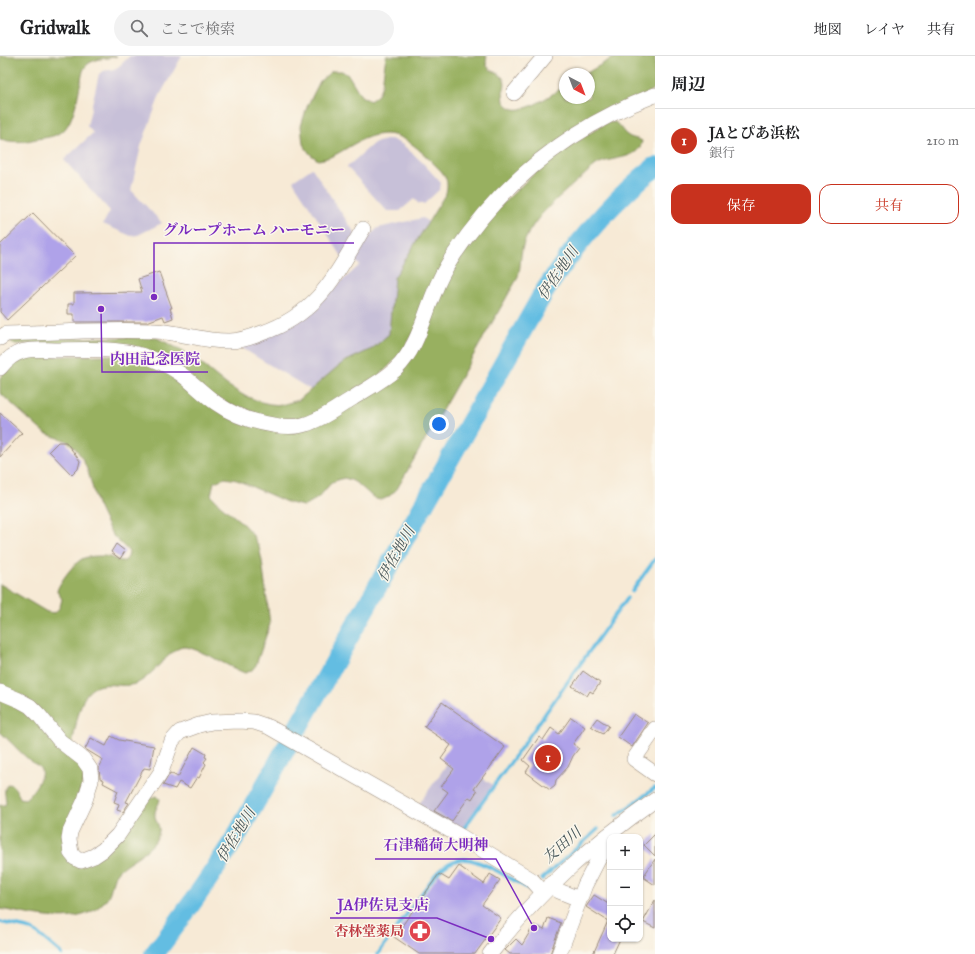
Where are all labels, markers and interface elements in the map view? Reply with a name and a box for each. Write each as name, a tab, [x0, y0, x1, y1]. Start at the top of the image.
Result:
search box	[114, 10, 394, 46]
text: Gridwalk	[20, 16, 90, 39]
icon: search	[128, 17, 150, 39]
text: ここで検索	[160, 20, 235, 38]
text: 地図	[814, 21, 842, 38]
text: レイヤ	[864, 21, 905, 38]
text: 共有	[927, 21, 955, 38]
north arrow	[559, 68, 595, 104]
text: 周辺	[671, 74, 705, 95]
text: JAとぴあ浜松	[709, 124, 800, 142]
text: 1	[681, 133, 687, 149]
text: 210 m	[926, 133, 959, 149]
text: 銀行	[709, 145, 735, 161]
button: 保存	[671, 184, 811, 224]
button: 共有	[819, 184, 959, 224]
callout: グループホーム ハーモニー	[154, 216, 354, 243]
text: グループホーム ハーモニー	[163, 221, 345, 239]
water label: 伊佐地川	[534, 241, 583, 303]
callout: 内田記念医院	[102, 345, 208, 372]
text: 内田記念医院	[110, 350, 200, 368]
your location	[429, 414, 449, 434]
water label: 伊佐地川	[374, 522, 419, 585]
pin: 1	[535, 743, 561, 773]
water label: 伊佐地川	[213, 803, 260, 865]
water label: 友田川	[539, 822, 586, 867]
callout: 石津稲荷大明神	[375, 832, 496, 859]
map controls	[607, 834, 643, 942]
button: +	[607, 834, 643, 870]
text: 石津稲荷大明神	[383, 836, 489, 854]
button: −	[607, 870, 643, 906]
callout: JA伊佐見支店	[330, 891, 437, 918]
text: JA伊佐見支店	[335, 896, 429, 915]
button: locate	[607, 906, 643, 942]
pharmacy icon: 杏林堂薬局	[407, 918, 433, 944]
place label: 杏林堂薬局	[334, 923, 404, 940]

